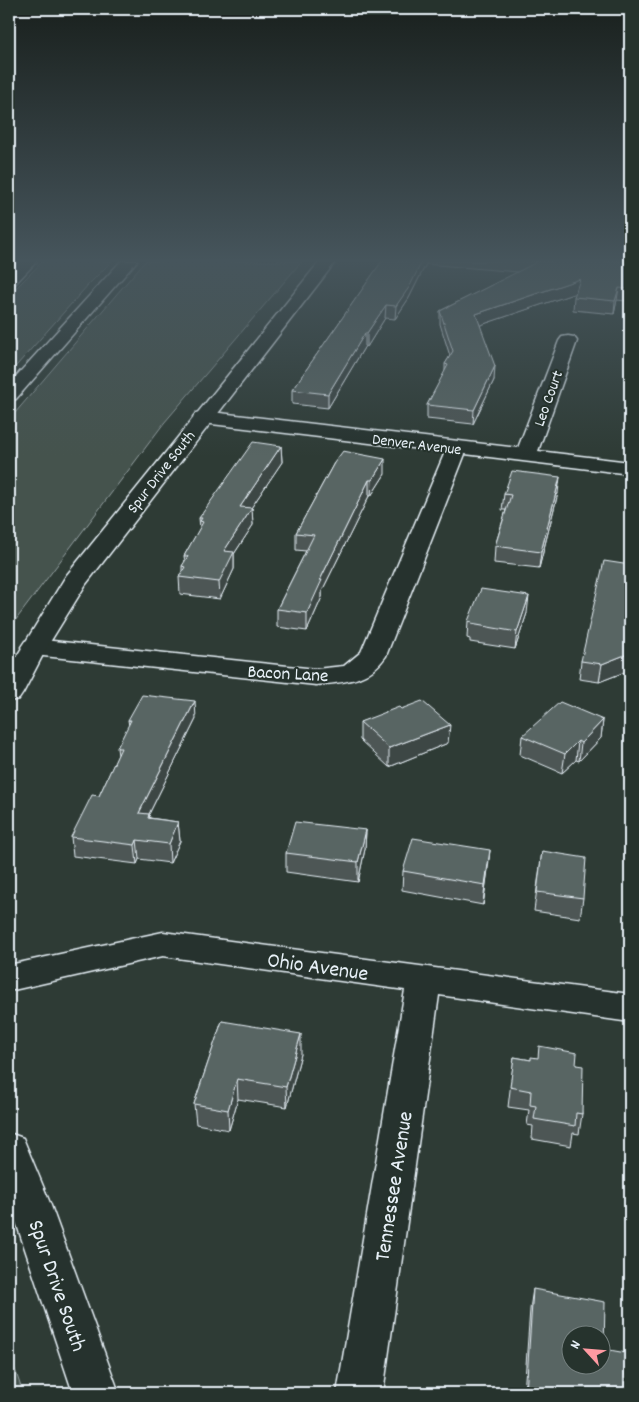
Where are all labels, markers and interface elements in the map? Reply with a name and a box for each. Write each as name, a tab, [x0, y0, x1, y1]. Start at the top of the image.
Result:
street label: Leo Court	[529, 368, 570, 430]
street label: Spur Drive South	[122, 426, 202, 519]
street label: Denver Avenue	[371, 429, 463, 462]
street label: Bacon Lane	[247, 660, 329, 691]
street label: Ohio Avenue	[265, 946, 370, 991]
street label: Tennessee Avenue	[368, 1109, 423, 1264]
street label: Spur Drive South	[19, 1216, 93, 1356]
north arrow	[562, 1324, 612, 1374]
text: N	[566, 1338, 587, 1353]

